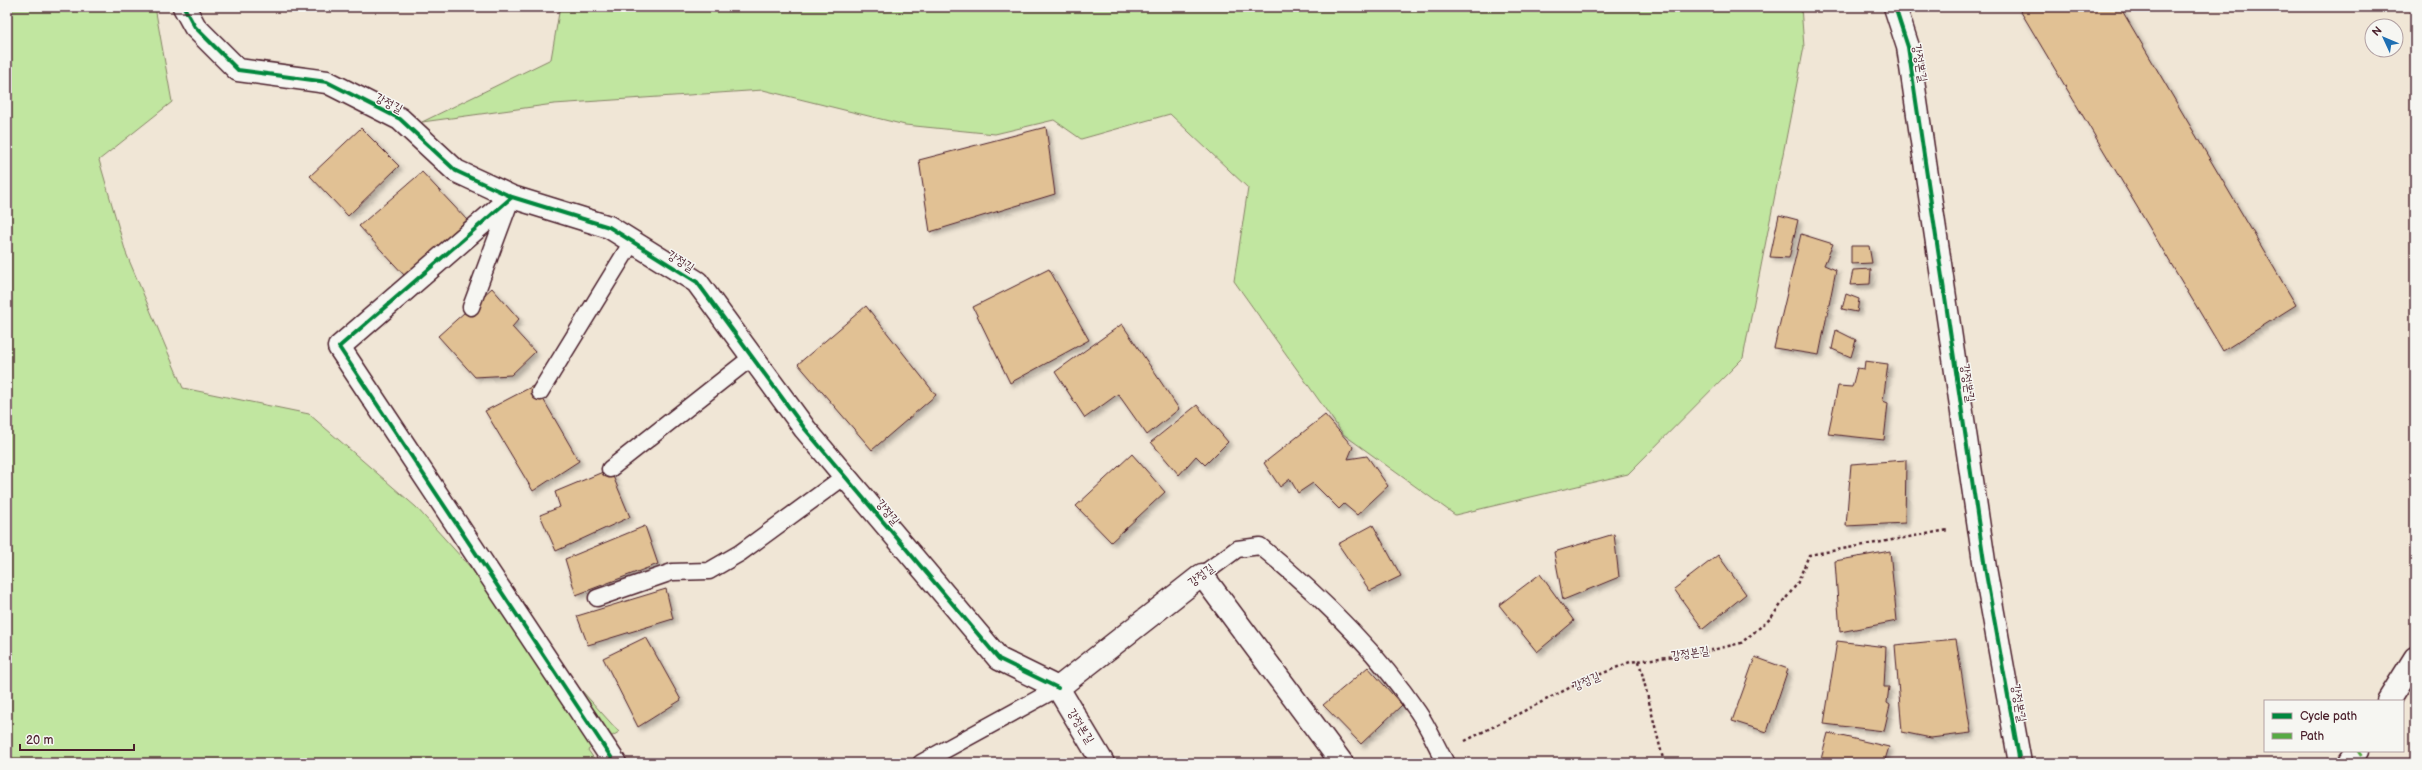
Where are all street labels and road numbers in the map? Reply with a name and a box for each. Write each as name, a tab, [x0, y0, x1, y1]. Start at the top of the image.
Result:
street label: 강정본길	[1909, 43, 1930, 84]
street label: 강정길	[372, 90, 405, 117]
street label: 강정길	[664, 247, 697, 276]
street label: 강정본길	[1957, 363, 1978, 404]
street label: 강정길	[873, 496, 903, 529]
street label: 강정길	[1185, 560, 1218, 590]
street label: 강정본길	[1670, 643, 1711, 664]
street label: 강정길	[1570, 669, 1603, 694]
street label: 강정본길	[2008, 683, 2029, 724]
street label: 강정본길	[1064, 706, 1097, 747]

